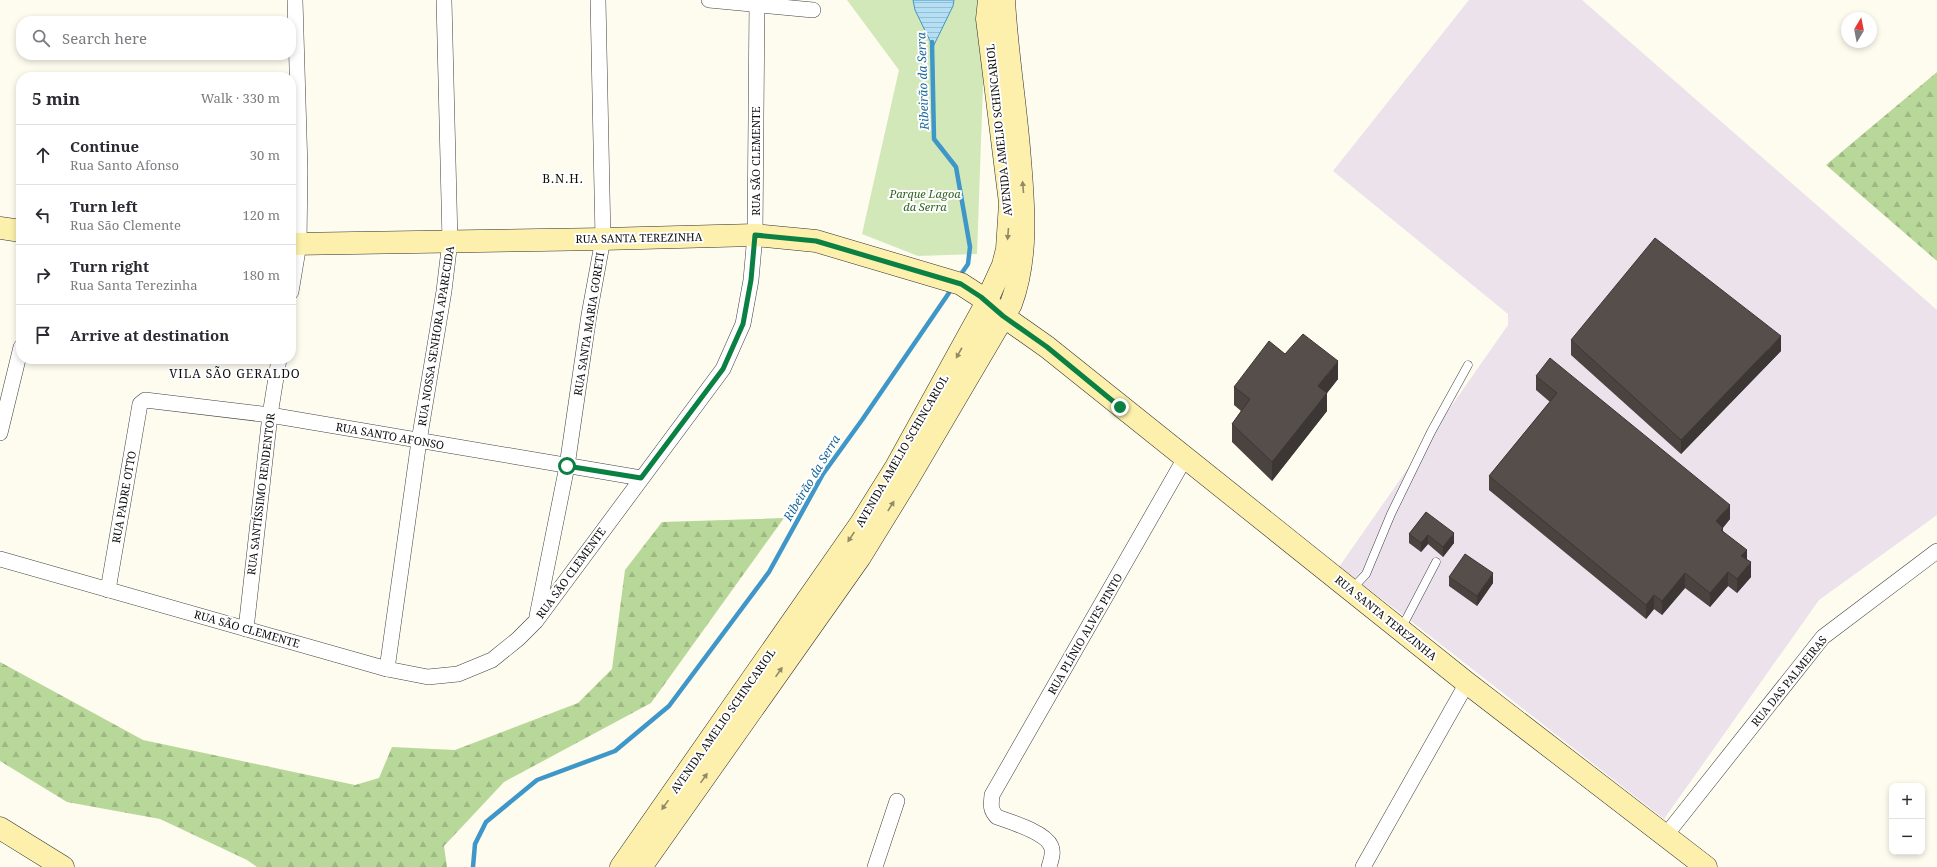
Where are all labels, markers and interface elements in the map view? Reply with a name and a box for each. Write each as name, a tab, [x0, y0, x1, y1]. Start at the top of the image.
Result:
north arrow	[1841, 12, 1877, 48]
search box	[16, 16, 296, 60]
icon: search	[30, 27, 52, 49]
text: Search here	[62, 28, 147, 48]
water label: Ribeirão da Serra	[912, 32, 933, 131]
street label: AVENIDA AMELIO SCHINCARIOL	[982, 43, 1015, 217]
text: 5 min	[32, 87, 80, 110]
text: Walk · 330 m	[201, 89, 280, 107]
street label: RUA SÃO CLEMENTE	[748, 106, 763, 216]
text: Continue	[70, 136, 139, 156]
icon: ahead	[32, 144, 54, 166]
text: 30 m	[250, 146, 280, 164]
text: Rua Santo Afonso	[70, 156, 179, 174]
district label: B.N.H.	[542, 170, 584, 187]
one-way arrow	[1019, 181, 1026, 193]
park label: Parque Lagoa da Serra	[888, 186, 961, 214]
text: Turn left	[70, 196, 138, 216]
icon: left	[32, 204, 54, 226]
text: 120 m	[243, 206, 280, 224]
text: Rua São Clemente	[70, 216, 181, 234]
one-way arrow	[1005, 228, 1012, 240]
street label: RUA SANTA TEREZINHA	[575, 229, 703, 246]
street label: RUA NOSSA SENHORA APARECIDA	[414, 245, 457, 427]
street label: RUA SANTA MARIA GORETI	[570, 251, 607, 397]
text: Turn right	[70, 256, 149, 276]
icon: right	[32, 264, 54, 286]
text: 180 m	[243, 266, 280, 284]
text: Rua Santa Terezinha	[70, 276, 198, 294]
icon: arrive	[32, 324, 54, 346]
text: Arrive at destination	[70, 325, 229, 345]
one-way arrow	[956, 347, 963, 359]
district label: VILA SÃO GERALDO	[169, 365, 301, 382]
street label: AVENIDA AMELIO SCHINCARIOL	[852, 372, 952, 530]
route end	[1111, 398, 1129, 416]
street label: RUA SANTÍSSIMO RENDENTOR	[243, 411, 278, 576]
street label: RUA SANTO AFONSO	[335, 419, 445, 452]
water label: Ribeirão da Serra	[779, 431, 844, 525]
street label: RUA PADRE OTTO	[108, 450, 139, 544]
route start	[558, 457, 576, 475]
one-way arrow	[888, 500, 895, 512]
street label: RUA SÃO CLEMENTE	[532, 524, 609, 621]
one-way arrow	[847, 532, 855, 542]
street label: RUA PLÍNIO ALVES PINTO	[1044, 571, 1125, 697]
street label: RUA SANTA TEREZINHA	[1332, 572, 1441, 664]
street label: RUA SÃO CLEMENTE	[193, 606, 302, 651]
street label: RUA DAS PALMEIRAS	[1747, 632, 1830, 729]
street label: AVENIDA AMELIO SCHINCARIOL	[667, 645, 779, 796]
one-way arrow	[775, 666, 783, 677]
one-way arrow	[700, 773, 708, 783]
map controls	[1889, 783, 1925, 855]
button: +	[1889, 783, 1925, 819]
one-way arrow	[661, 799, 669, 810]
button: −	[1889, 819, 1925, 855]

